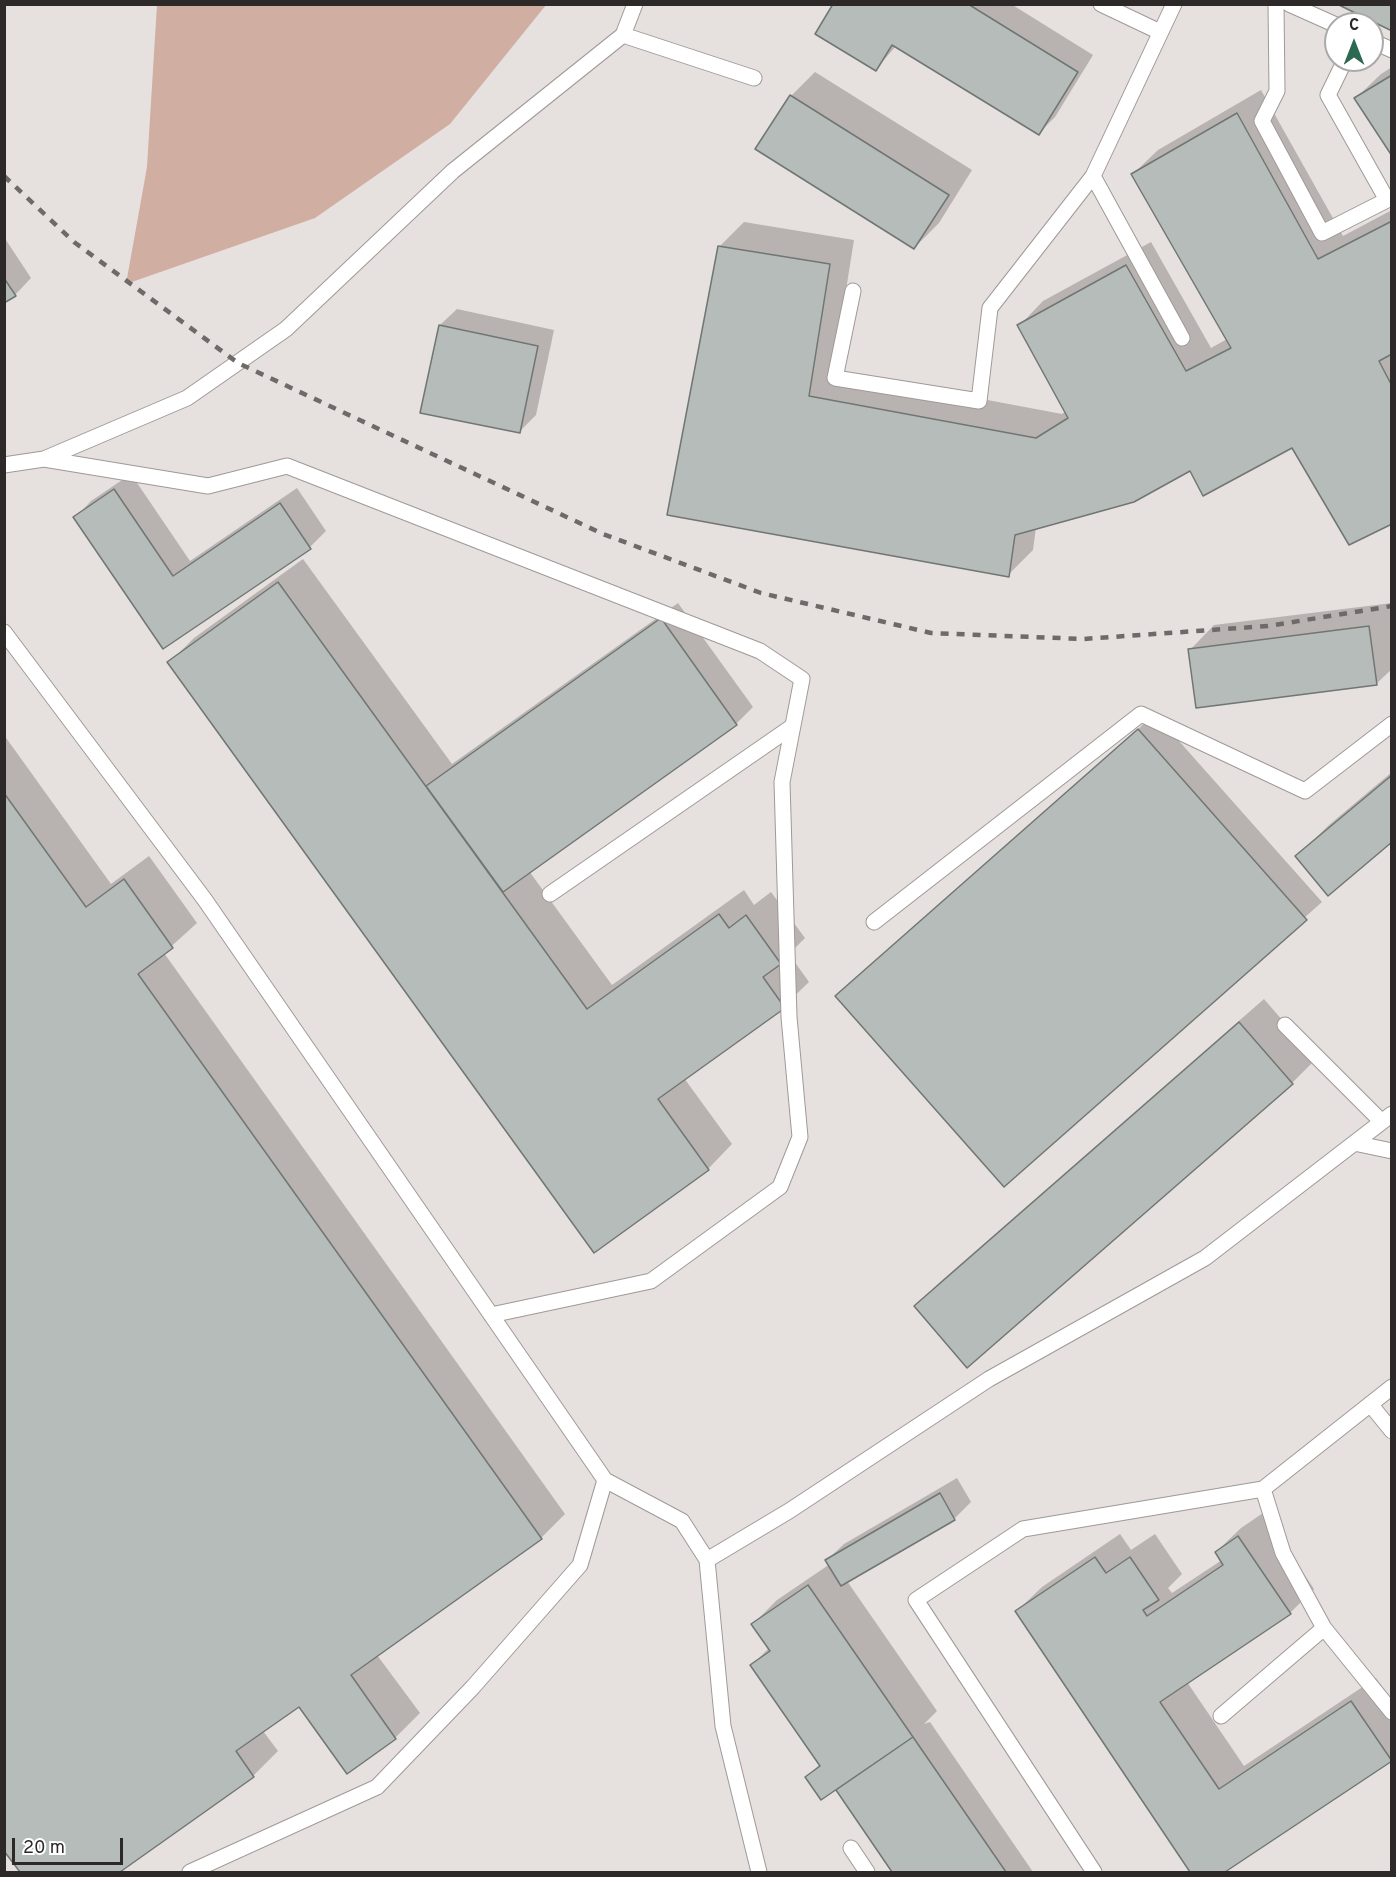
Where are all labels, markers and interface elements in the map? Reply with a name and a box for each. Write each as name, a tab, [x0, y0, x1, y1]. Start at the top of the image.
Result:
north arrow	[1324, 12, 1384, 72]
text: С	[1349, 16, 1359, 36]
scale bar	[15, 1826, 126, 1864]
text: 20 m	[23, 1837, 65, 1860]

